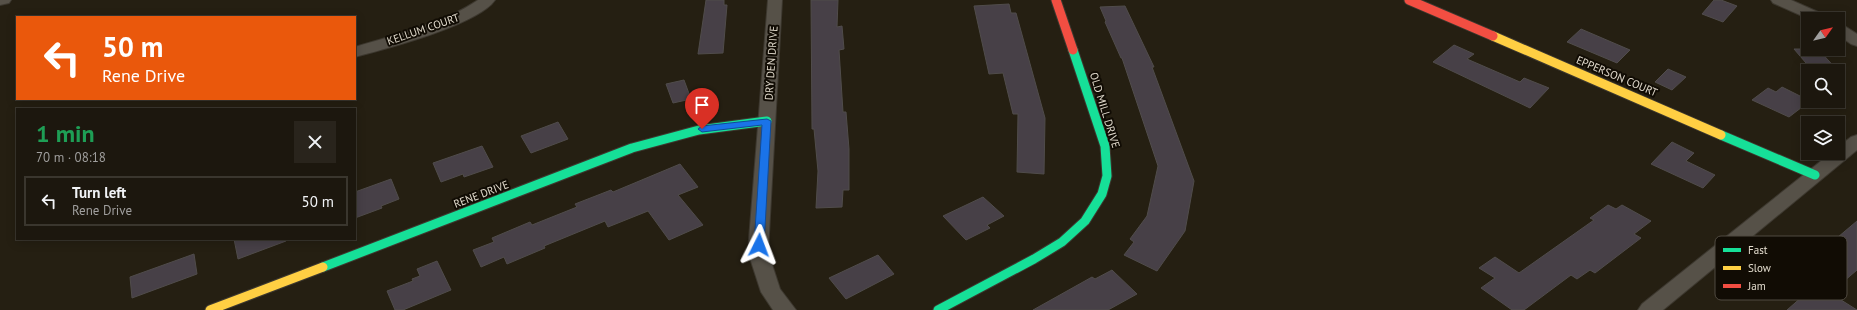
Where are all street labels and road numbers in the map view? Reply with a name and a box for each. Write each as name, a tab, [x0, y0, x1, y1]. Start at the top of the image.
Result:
street label: KELLUM COURT	[385, 10, 461, 48]
street label: DRY DEN DRIVE	[761, 25, 781, 101]
street label: EPPERSON COURT	[1574, 53, 1660, 99]
street label: OLD MILL DRIVE	[1087, 71, 1123, 150]
street label: RENE DRIVE	[452, 177, 511, 211]

